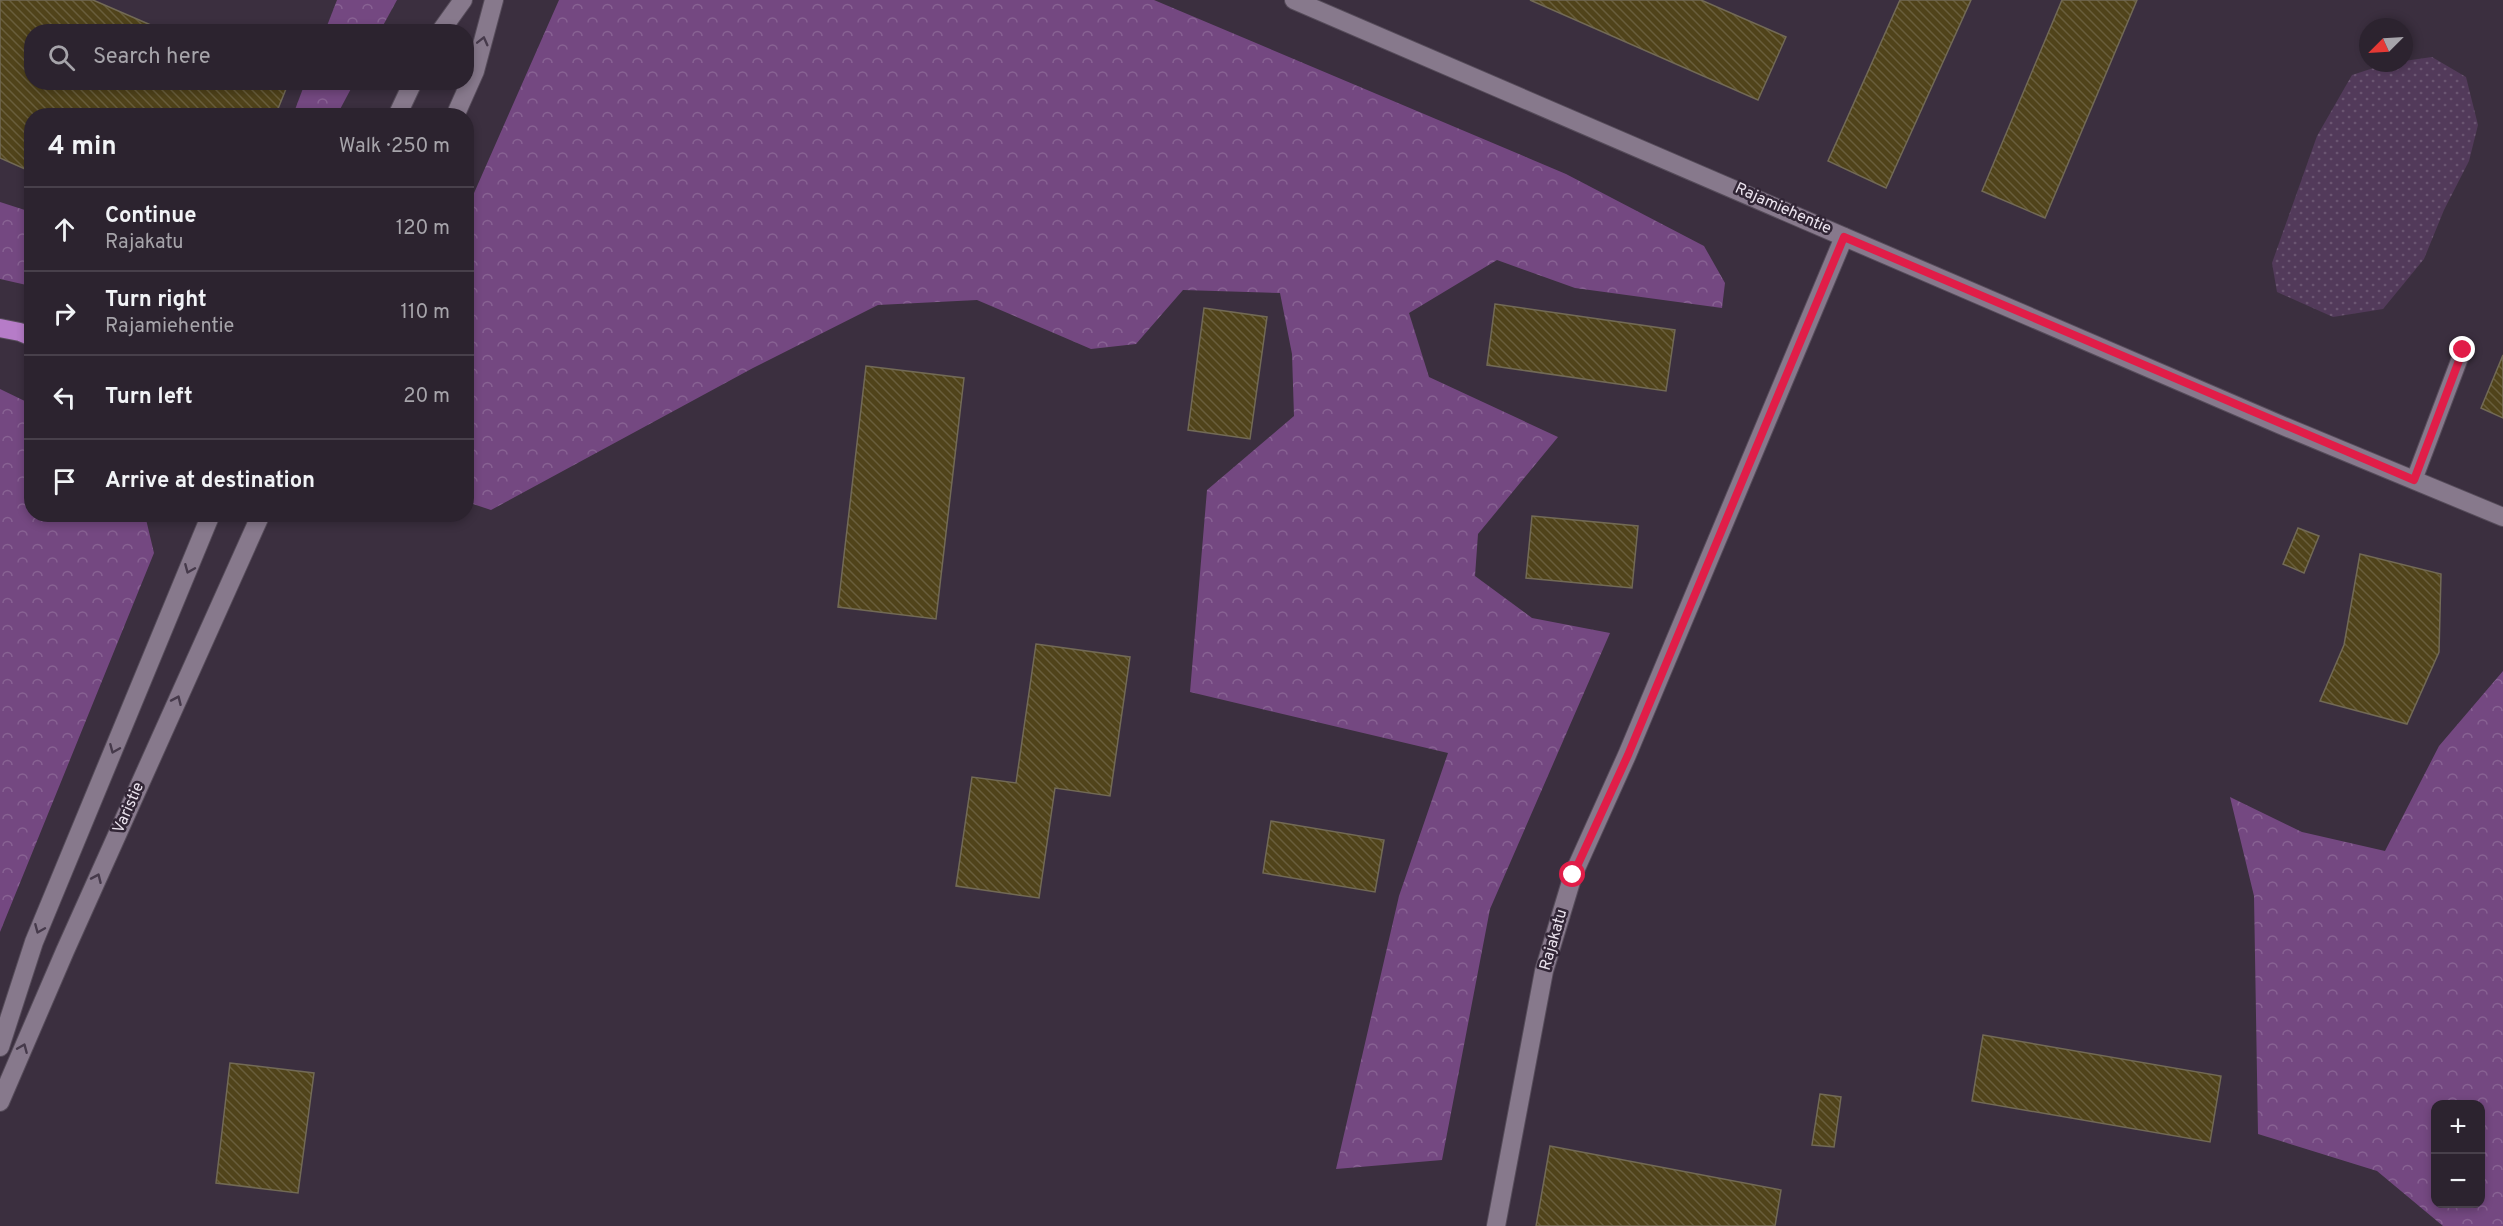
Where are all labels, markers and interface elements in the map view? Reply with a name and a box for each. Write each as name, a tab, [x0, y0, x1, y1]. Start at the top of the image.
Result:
north arrow	[2359, 18, 2413, 72]
search box	[24, 24, 474, 90]
one-way arrow	[476, 37, 488, 47]
icon: search	[45, 41, 78, 74]
text: Search here	[93, 44, 211, 71]
text: 4 min	[48, 131, 117, 164]
text: Walk · 250 m	[339, 134, 450, 160]
street label: Rajamiehentie	[1732, 179, 1834, 239]
text: Continue	[105, 203, 196, 230]
icon: ahead	[48, 213, 81, 246]
text: 120 m	[396, 216, 450, 242]
text: Rajakatu	[105, 230, 183, 256]
text: Turn right	[105, 287, 207, 314]
icon: right	[48, 297, 81, 330]
text: 110 m	[401, 300, 450, 326]
text: Rajamiehentie	[105, 314, 234, 340]
route end	[2449, 336, 2475, 362]
icon: left	[48, 381, 81, 414]
text: Turn left	[105, 384, 193, 411]
text: 20 m	[403, 384, 450, 410]
icon: arrive	[48, 465, 81, 498]
text: Arrive at destination	[105, 468, 315, 495]
one-way arrow	[184, 562, 196, 573]
one-way arrow	[170, 696, 182, 707]
one-way arrow	[109, 742, 121, 753]
street label: Varistie	[109, 779, 149, 837]
route start	[1559, 861, 1585, 887]
one-way arrow	[90, 874, 102, 885]
street label: Rajakatu	[1536, 907, 1572, 973]
one-way arrow	[34, 922, 46, 933]
one-way arrow	[16, 1043, 28, 1054]
map controls	[2431, 1100, 2485, 1208]
button: +	[2431, 1100, 2485, 1154]
button: −	[2431, 1154, 2485, 1208]

